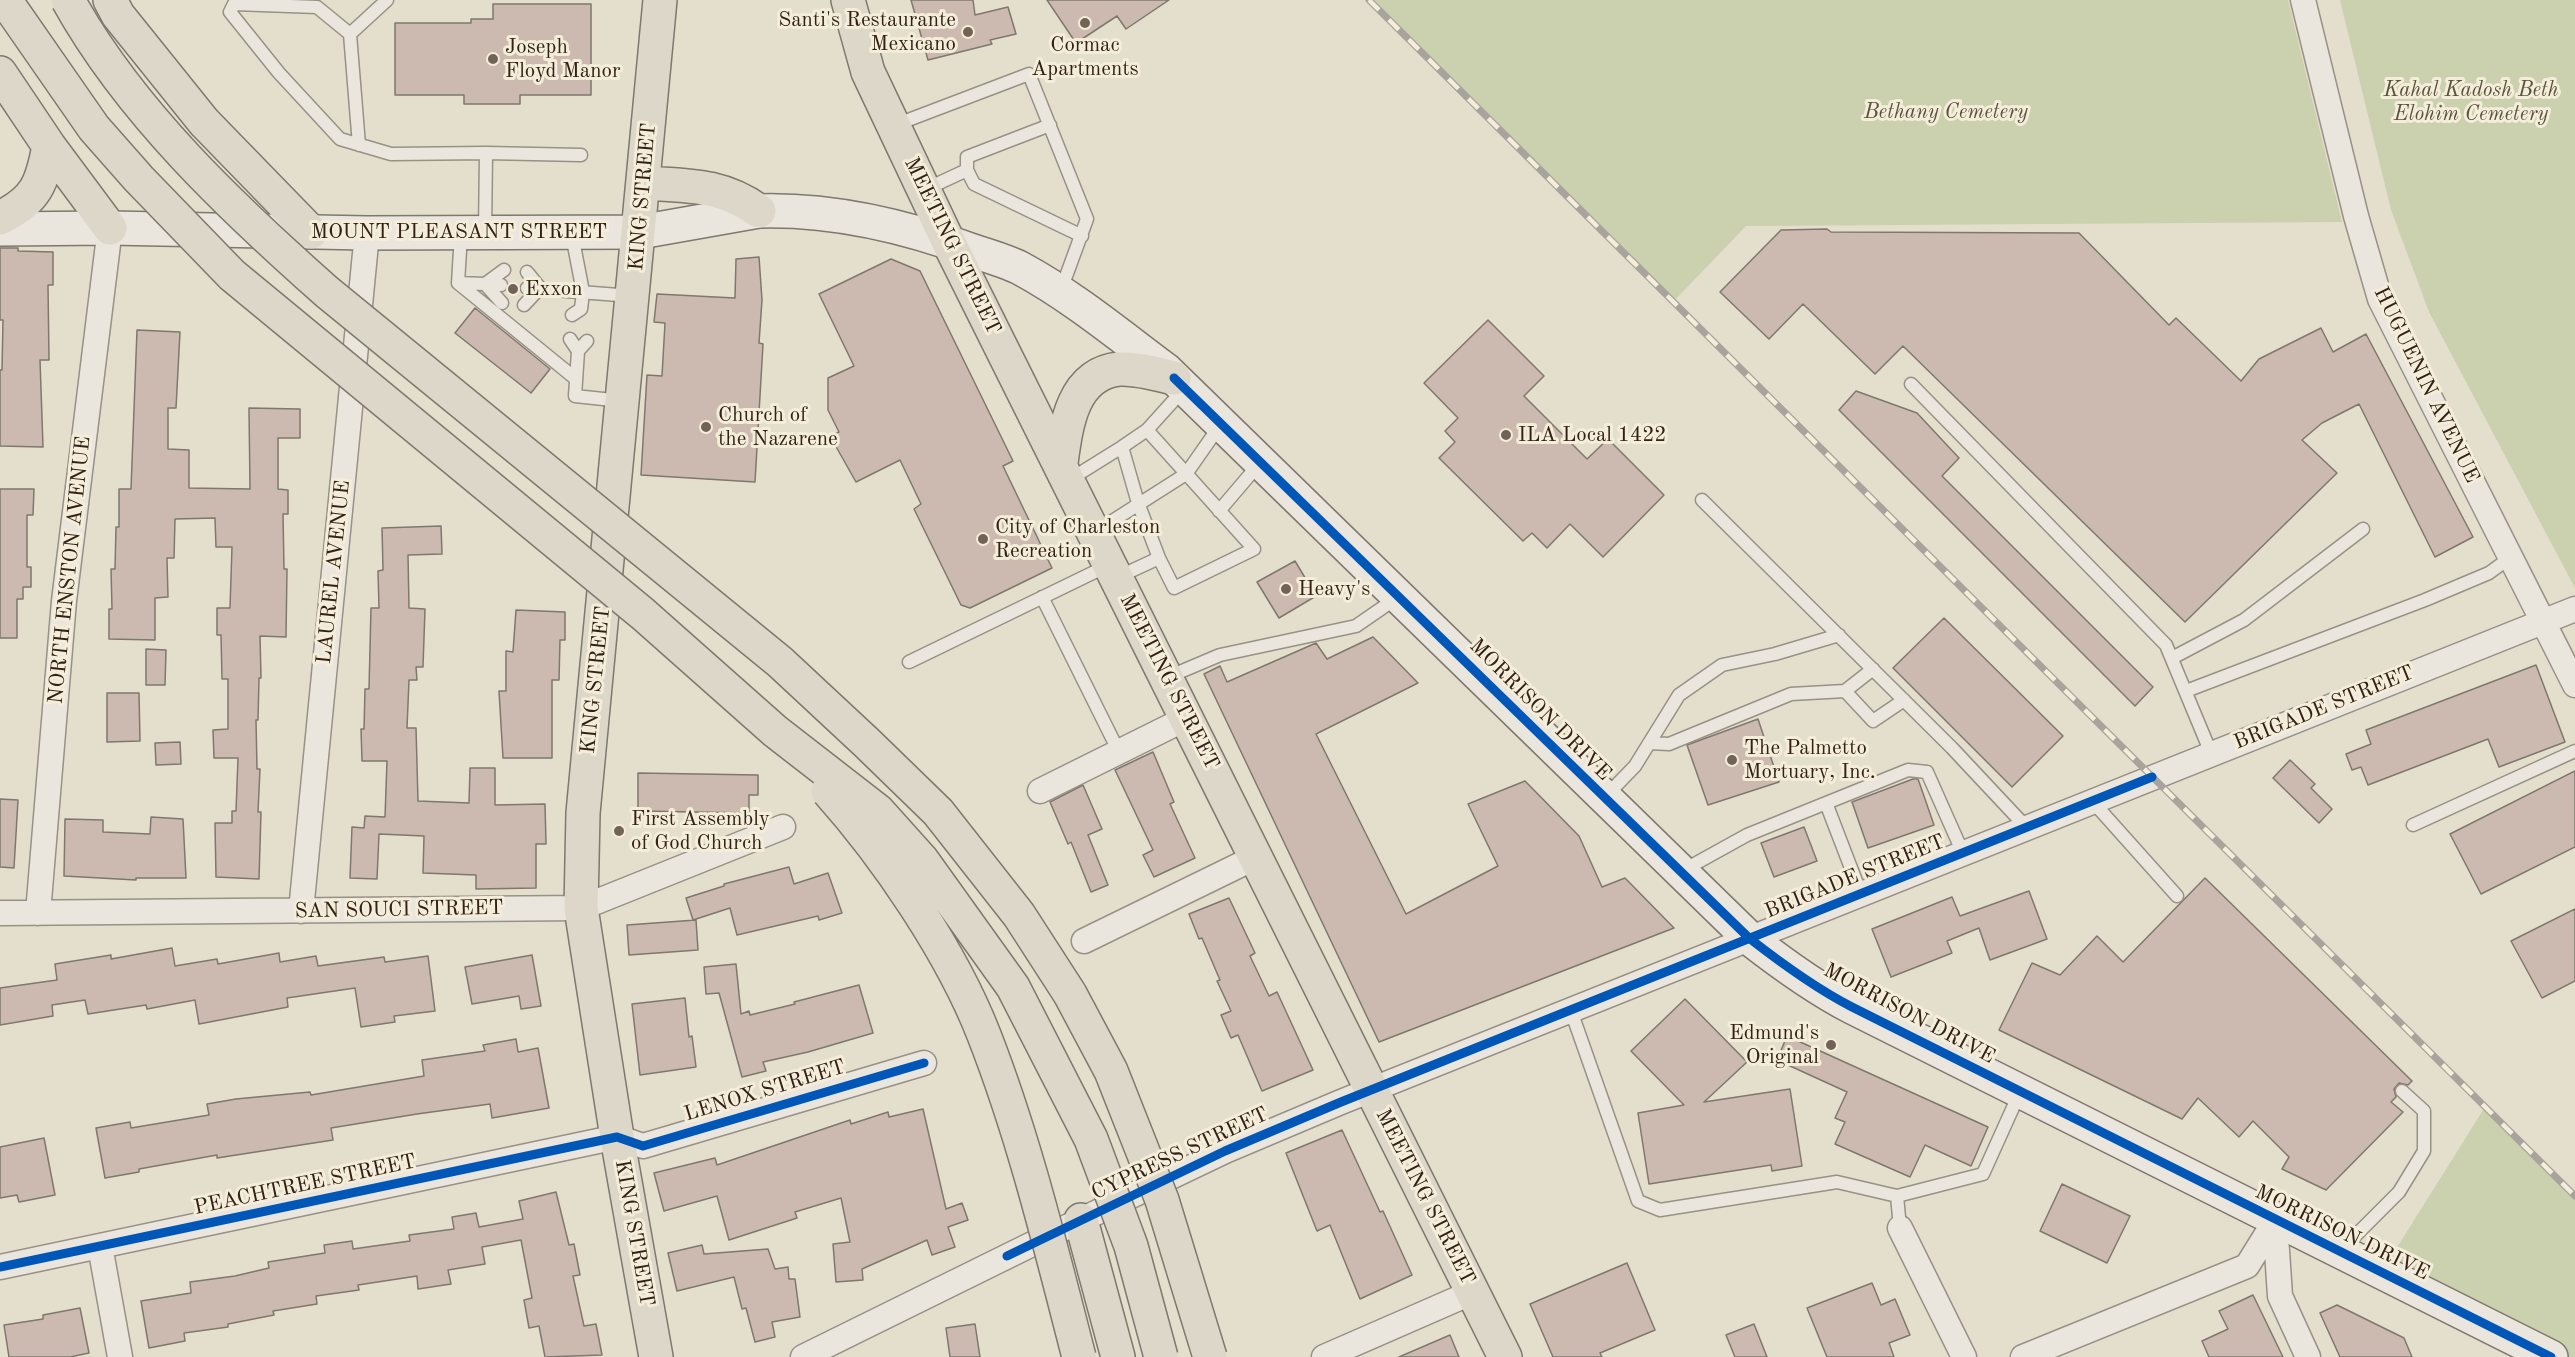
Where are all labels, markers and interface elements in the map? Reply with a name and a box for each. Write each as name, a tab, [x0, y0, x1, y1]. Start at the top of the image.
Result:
place label: Santi's Restaurante Mexicano	[778, 7, 956, 57]
marker: Cormac Apartments	[1078, 16, 1092, 30]
marker: Santi's Restaurante Mexicano	[961, 25, 975, 39]
place label: Cormac Apartments	[1031, 32, 1139, 82]
place label: Joseph Floyd Manor	[505, 34, 621, 84]
marker: Joseph Floyd Manor	[486, 52, 500, 66]
park label: Kahal Kadosh Beth Elohim Cemetery	[2383, 77, 2559, 127]
park label: Bethany Cemetery	[1864, 99, 2028, 125]
street label: KING STREET	[624, 122, 662, 272]
street label: MEETING STREET	[898, 153, 1006, 339]
street label: MOUNT PLEASANT STREET	[311, 219, 607, 245]
place label: Exxon	[525, 276, 583, 302]
marker: Exxon	[506, 282, 520, 296]
street label: HUGUENIN AVENUE	[2368, 283, 2484, 487]
place label: Church of the Nazarene	[718, 402, 838, 452]
marker: Church of the Nazarene	[699, 420, 713, 434]
place label: ILA Local 1422	[1518, 422, 1667, 448]
marker: ILA Local 1422	[1499, 428, 1513, 442]
street label: NORTH ENSTON AVENUE	[43, 435, 97, 705]
street label: LAUREL AVENUE	[312, 479, 356, 665]
place label: City of Charleston Recreation	[995, 514, 1160, 564]
marker: City of Charleston Recreation	[976, 532, 990, 546]
place label: Heavy's	[1298, 576, 1370, 602]
marker: Heavy's	[1279, 582, 1293, 596]
street label: MEETING STREET	[1114, 590, 1224, 774]
street label: KING STREET	[576, 605, 616, 755]
street label: MORRISON DRIVE	[1464, 634, 1616, 786]
street label: BRIGADE STREET	[2230, 660, 2418, 756]
place label: The Palmetto Mortuary, Inc.	[1744, 735, 1876, 785]
marker: The Palmetto Mortuary, Inc.	[1725, 753, 1739, 767]
place label: First Assembly of God Church	[631, 806, 770, 856]
marker: First Assembly of God Church	[612, 824, 626, 838]
street label: BRIGADE STREET	[1761, 829, 1949, 925]
street label: SAN SOUCI STREET	[294, 896, 504, 924]
street label: MORRISON DRIVE	[1819, 958, 1999, 1070]
place label: Edmund's Original	[1729, 1020, 1819, 1070]
marker: Edmund's Original	[1824, 1038, 1838, 1052]
street label: LENOX STREET	[681, 1054, 849, 1128]
street label: CYPRESS STREET	[1088, 1102, 1272, 1206]
street label: MEETING STREET	[1370, 1105, 1480, 1289]
street label: PEACHTREE STREET	[192, 1149, 418, 1221]
street label: KING STREET	[609, 1158, 659, 1308]
street label: MORRISON DRIVE	[2251, 1180, 2433, 1286]

